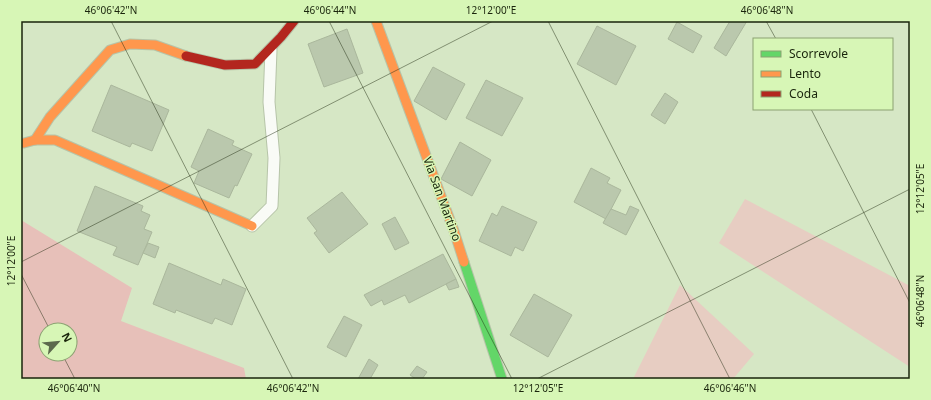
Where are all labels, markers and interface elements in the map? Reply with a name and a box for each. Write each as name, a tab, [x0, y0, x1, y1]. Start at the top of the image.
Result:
text: 46°06'42"N	[85, 3, 137, 17]
text: 46°06'44"N	[304, 3, 356, 17]
text: 12°12'00"E	[466, 3, 516, 17]
text: 46°06'48"N	[741, 3, 793, 17]
legend	[753, 38, 893, 110]
text: Scorrevole	[789, 45, 848, 62]
text: Lento	[789, 65, 821, 82]
text: Coda	[789, 85, 818, 102]
street label: Via San Martino	[419, 154, 466, 243]
text: 12°12'05"E	[913, 164, 927, 214]
text: 12°12'00"E	[4, 236, 18, 286]
text: 46°06'48"N	[913, 275, 927, 327]
north arrow	[38, 322, 78, 362]
text: N	[59, 330, 76, 345]
text: 46°06'40"N	[48, 381, 100, 395]
text: 46°06'42"N	[267, 381, 319, 395]
text: 12°12'05"E	[513, 381, 563, 395]
text: 46°06'46"N	[704, 381, 756, 395]

